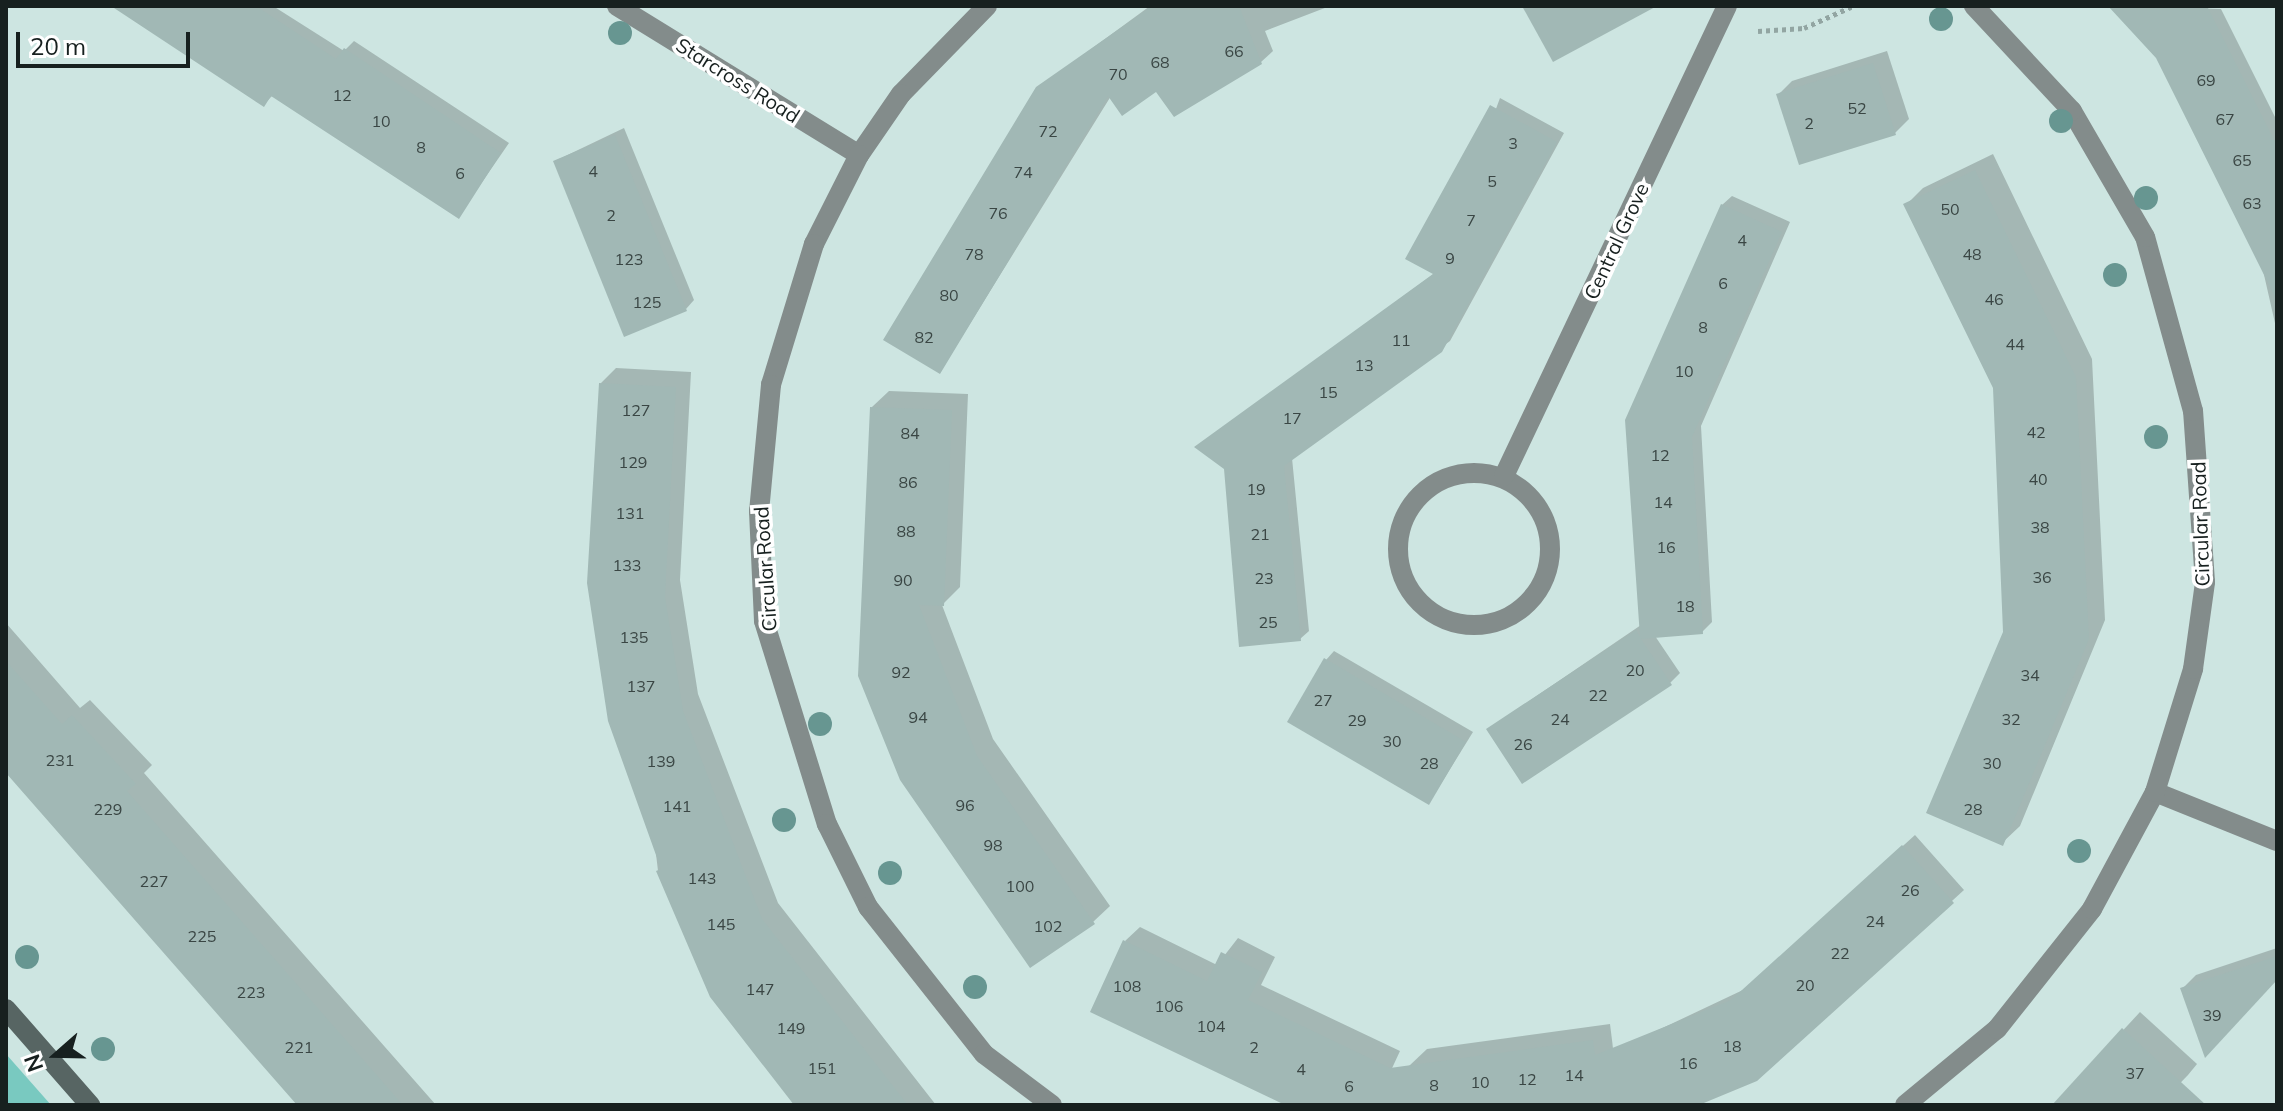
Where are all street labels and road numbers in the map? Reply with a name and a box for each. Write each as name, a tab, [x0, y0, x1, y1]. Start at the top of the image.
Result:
street label: Starcross Road	[672, 32, 804, 128]
street label: Central Grove	[1578, 179, 1654, 303]
street label: Circular Road	[2186, 461, 2214, 587]
street label: Circular Road	[749, 506, 781, 632]

